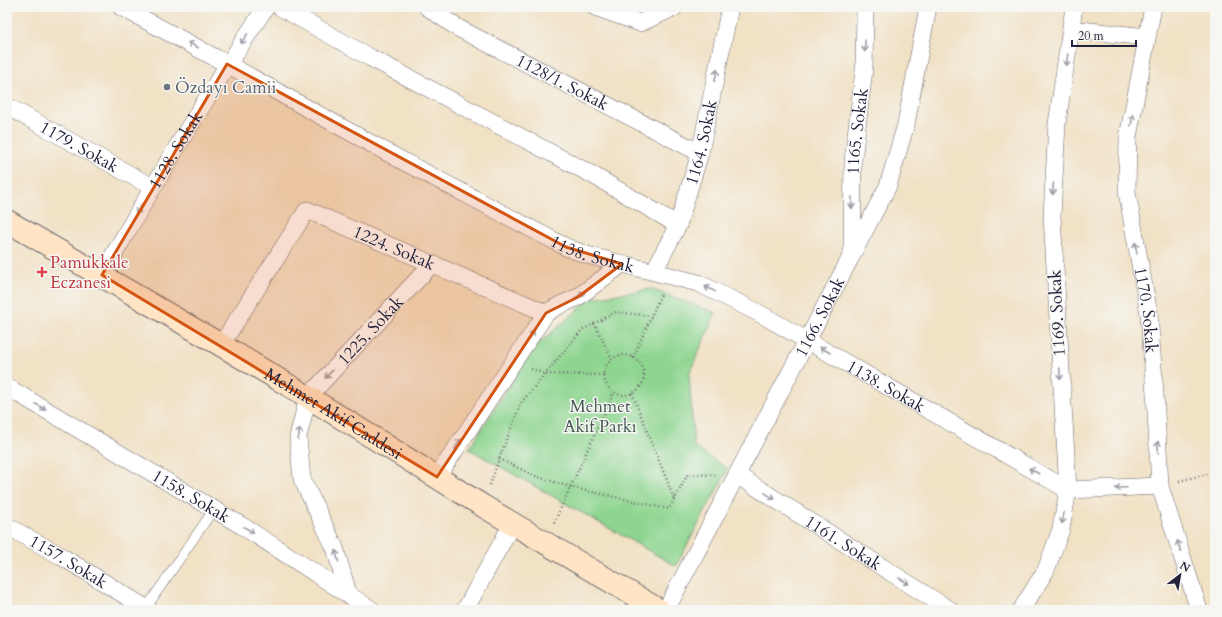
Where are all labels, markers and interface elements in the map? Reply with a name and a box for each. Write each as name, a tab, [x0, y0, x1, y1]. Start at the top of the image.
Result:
scale bar	[1072, 22, 1136, 48]
text: 20 m	[1078, 28, 1105, 44]
one-way arrow	[240, 33, 248, 44]
one-way arrow	[861, 39, 868, 52]
one-way arrow	[187, 41, 199, 49]
street label: 1128/1. Sokak	[512, 48, 614, 116]
one-way arrow	[1063, 53, 1071, 66]
one-way arrow	[713, 69, 721, 82]
place label: Özdayı Camii	[175, 76, 277, 99]
marker: Özdayı Camii	[162, 82, 172, 92]
street label: 1165. Sokak	[841, 86, 873, 175]
street label: 1164. Sokak	[679, 97, 722, 188]
street label: 1128. Sokak	[143, 106, 208, 193]
one-way arrow	[1128, 113, 1136, 126]
street label: 1179. Sokak	[36, 115, 124, 178]
one-way arrow	[1050, 182, 1057, 195]
one-way arrow	[848, 196, 856, 209]
one-way arrow	[135, 203, 143, 215]
street label: 1224. Sokak	[350, 220, 440, 276]
street label: 1138. Sokak	[546, 229, 638, 278]
one-way arrow	[1132, 242, 1140, 255]
place label: Pamukkale Eczanesi	[50, 251, 129, 294]
street label: 1170. Sokak	[1129, 265, 1163, 355]
marker: Pamukkale Eczanesi	[37, 267, 47, 277]
street label: 1169. Sokak	[1043, 268, 1071, 357]
street label: 1166. Sokak	[789, 272, 850, 361]
one-way arrow	[704, 285, 716, 292]
street label: 1225. Sokak	[332, 290, 409, 370]
one-way arrow	[574, 291, 585, 299]
one-way arrow	[527, 331, 535, 342]
one-way arrow	[819, 346, 831, 354]
street label: 1138. Sokak	[843, 354, 930, 418]
street label: Mehmet Akif Caddesi	[260, 362, 407, 465]
one-way arrow	[1057, 367, 1064, 380]
one-way arrow	[324, 369, 334, 379]
park label: Mehmet Akif Parkı	[563, 395, 637, 438]
one-way arrow	[35, 404, 47, 412]
one-way arrow	[295, 428, 303, 441]
one-way arrow	[454, 439, 462, 450]
one-way arrow	[1154, 441, 1161, 454]
street label: 1158. Sokak	[148, 464, 235, 528]
one-way arrow	[1029, 466, 1041, 474]
one-way arrow	[1115, 484, 1128, 491]
one-way arrow	[764, 493, 776, 501]
street label: 1161. Sokak	[800, 509, 887, 576]
one-way arrow	[1059, 511, 1067, 524]
one-way arrow	[243, 526, 254, 534]
street label: 1157. Sokak	[25, 529, 113, 594]
one-way arrow	[1175, 540, 1182, 553]
one-way arrow	[333, 550, 340, 563]
north arrow	[1160, 555, 1200, 595]
text: N	[1177, 558, 1193, 576]
one-way arrow	[898, 577, 910, 585]

